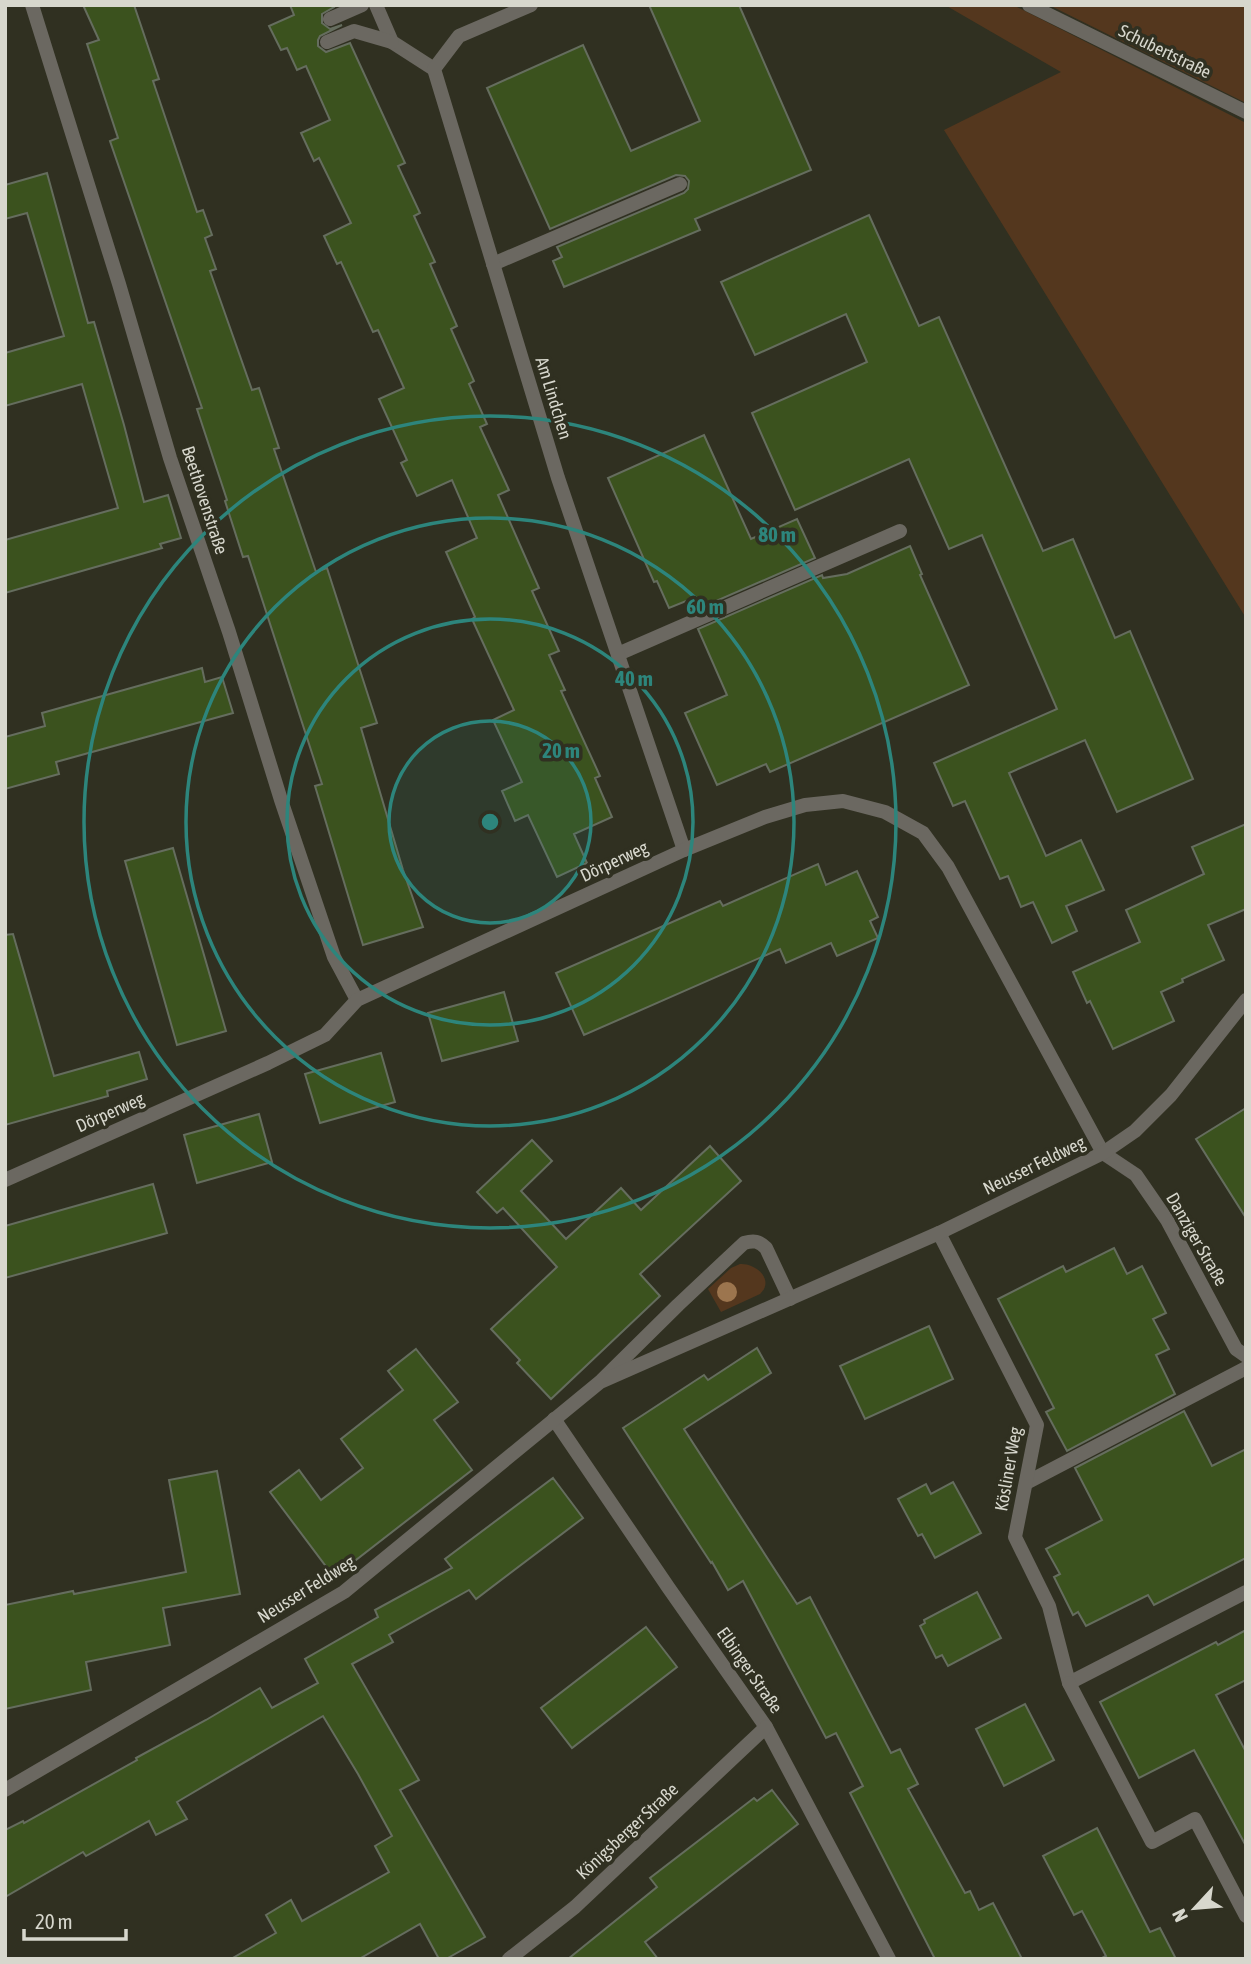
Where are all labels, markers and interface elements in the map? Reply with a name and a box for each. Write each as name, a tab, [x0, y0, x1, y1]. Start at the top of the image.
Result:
street label: Schubertstraße	[1115, 20, 1215, 82]
street label: Am Lindchen	[532, 354, 576, 442]
street label: Beethovenstraße	[178, 443, 232, 557]
text: 80 m	[758, 522, 796, 546]
text: 60 m	[686, 594, 724, 618]
text: 40 m	[614, 666, 653, 690]
text: 20 m	[542, 738, 580, 762]
centre of rings	[478, 810, 502, 834]
street label: Dörperweg	[577, 836, 651, 886]
street label: Dörperweg	[73, 1088, 148, 1136]
street label: Neusser Feldweg	[980, 1131, 1089, 1199]
street label: Danziger Straße	[1162, 1189, 1232, 1289]
street label: Kösliner Weg	[990, 1425, 1026, 1513]
street label: Neusser Feldweg	[253, 1551, 359, 1627]
street label: Elbinger Straße	[713, 1623, 787, 1717]
street label: Königsberger Straße	[572, 1779, 682, 1883]
north arrow	[1160, 1873, 1230, 1943]
scale bar	[24, 1898, 126, 1942]
text: N	[1167, 1906, 1192, 1925]
text: 20 m	[35, 1909, 73, 1933]

